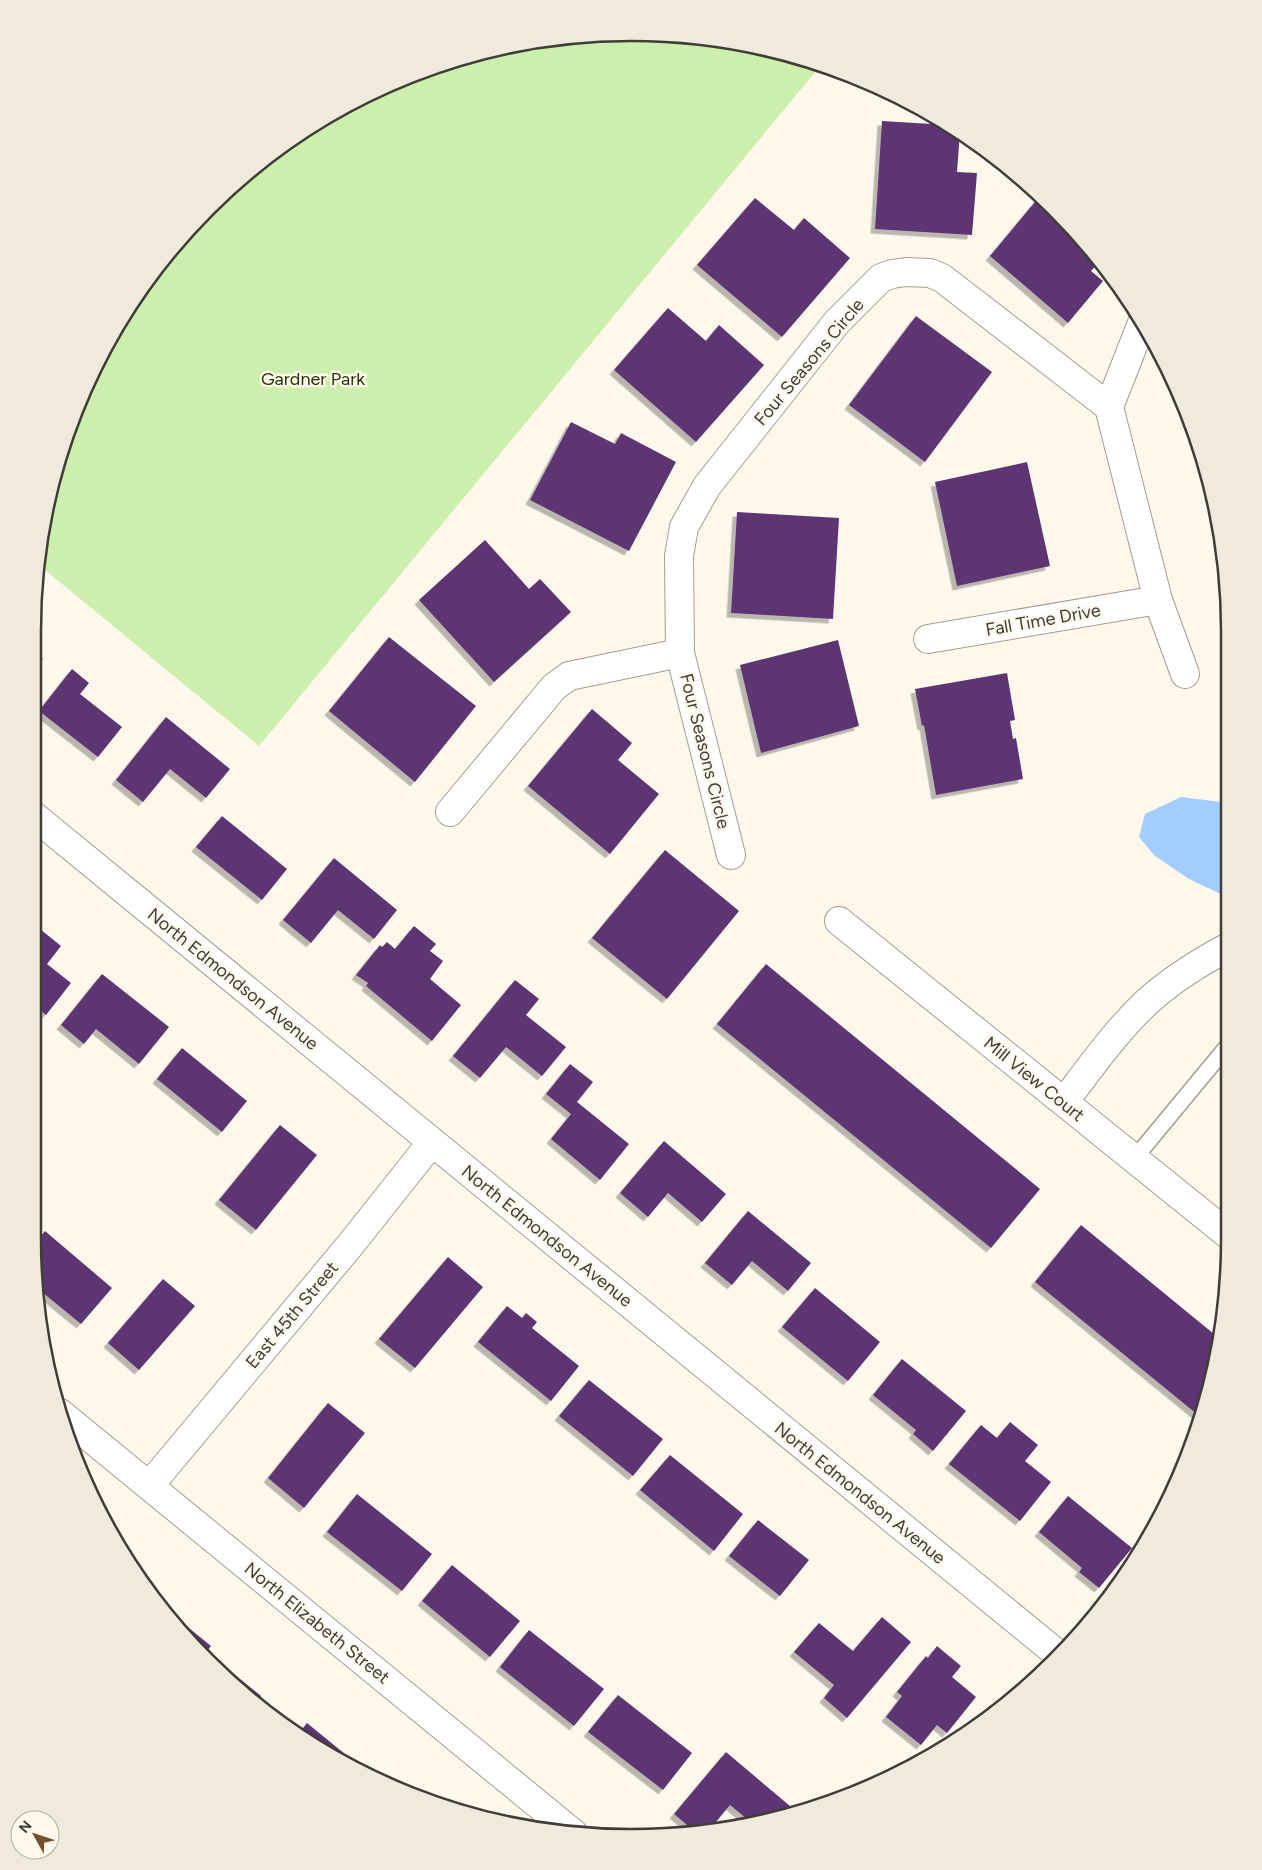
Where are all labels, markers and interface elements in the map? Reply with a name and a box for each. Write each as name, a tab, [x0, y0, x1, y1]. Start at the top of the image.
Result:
street label: Four Seasons Circle	[749, 294, 869, 430]
park label: Gardner Park	[261, 368, 365, 390]
street label: Fall Time Drive	[984, 599, 1102, 641]
street label: Four Seasons Circle	[675, 671, 735, 831]
street label: North Edmondson Avenue	[143, 903, 323, 1055]
street label: Mill View Court	[979, 1032, 1089, 1126]
street label: North Edmondson Avenue	[457, 1160, 637, 1312]
street label: East 45th Street	[241, 1257, 343, 1373]
street label: North Edmondson Avenue	[770, 1417, 950, 1569]
street label: North Elizabeth Street	[240, 1558, 394, 1689]
north arrow	[10, 1810, 60, 1860]
text: N	[15, 1817, 35, 1837]

